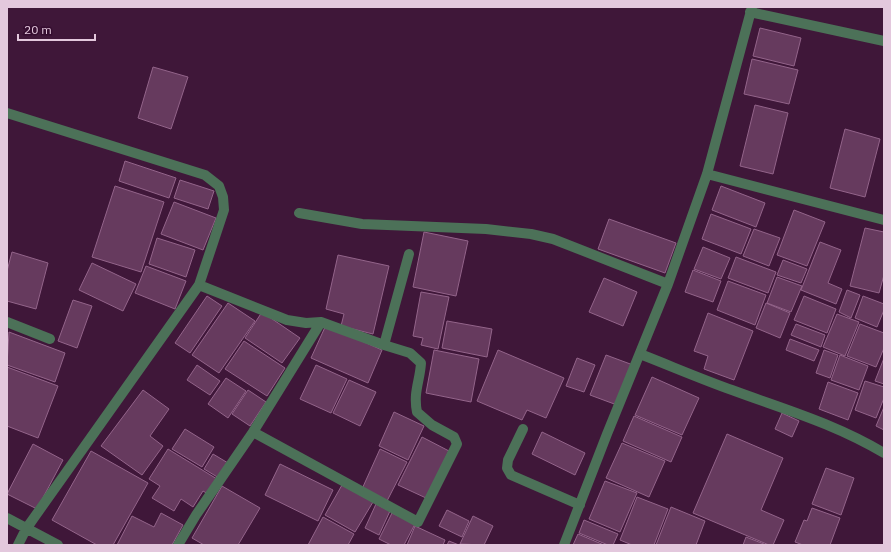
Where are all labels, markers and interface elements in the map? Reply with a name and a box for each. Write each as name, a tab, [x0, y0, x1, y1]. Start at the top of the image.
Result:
scale bar	[18, 16, 95, 42]
text: 20 m	[24, 22, 52, 37]

